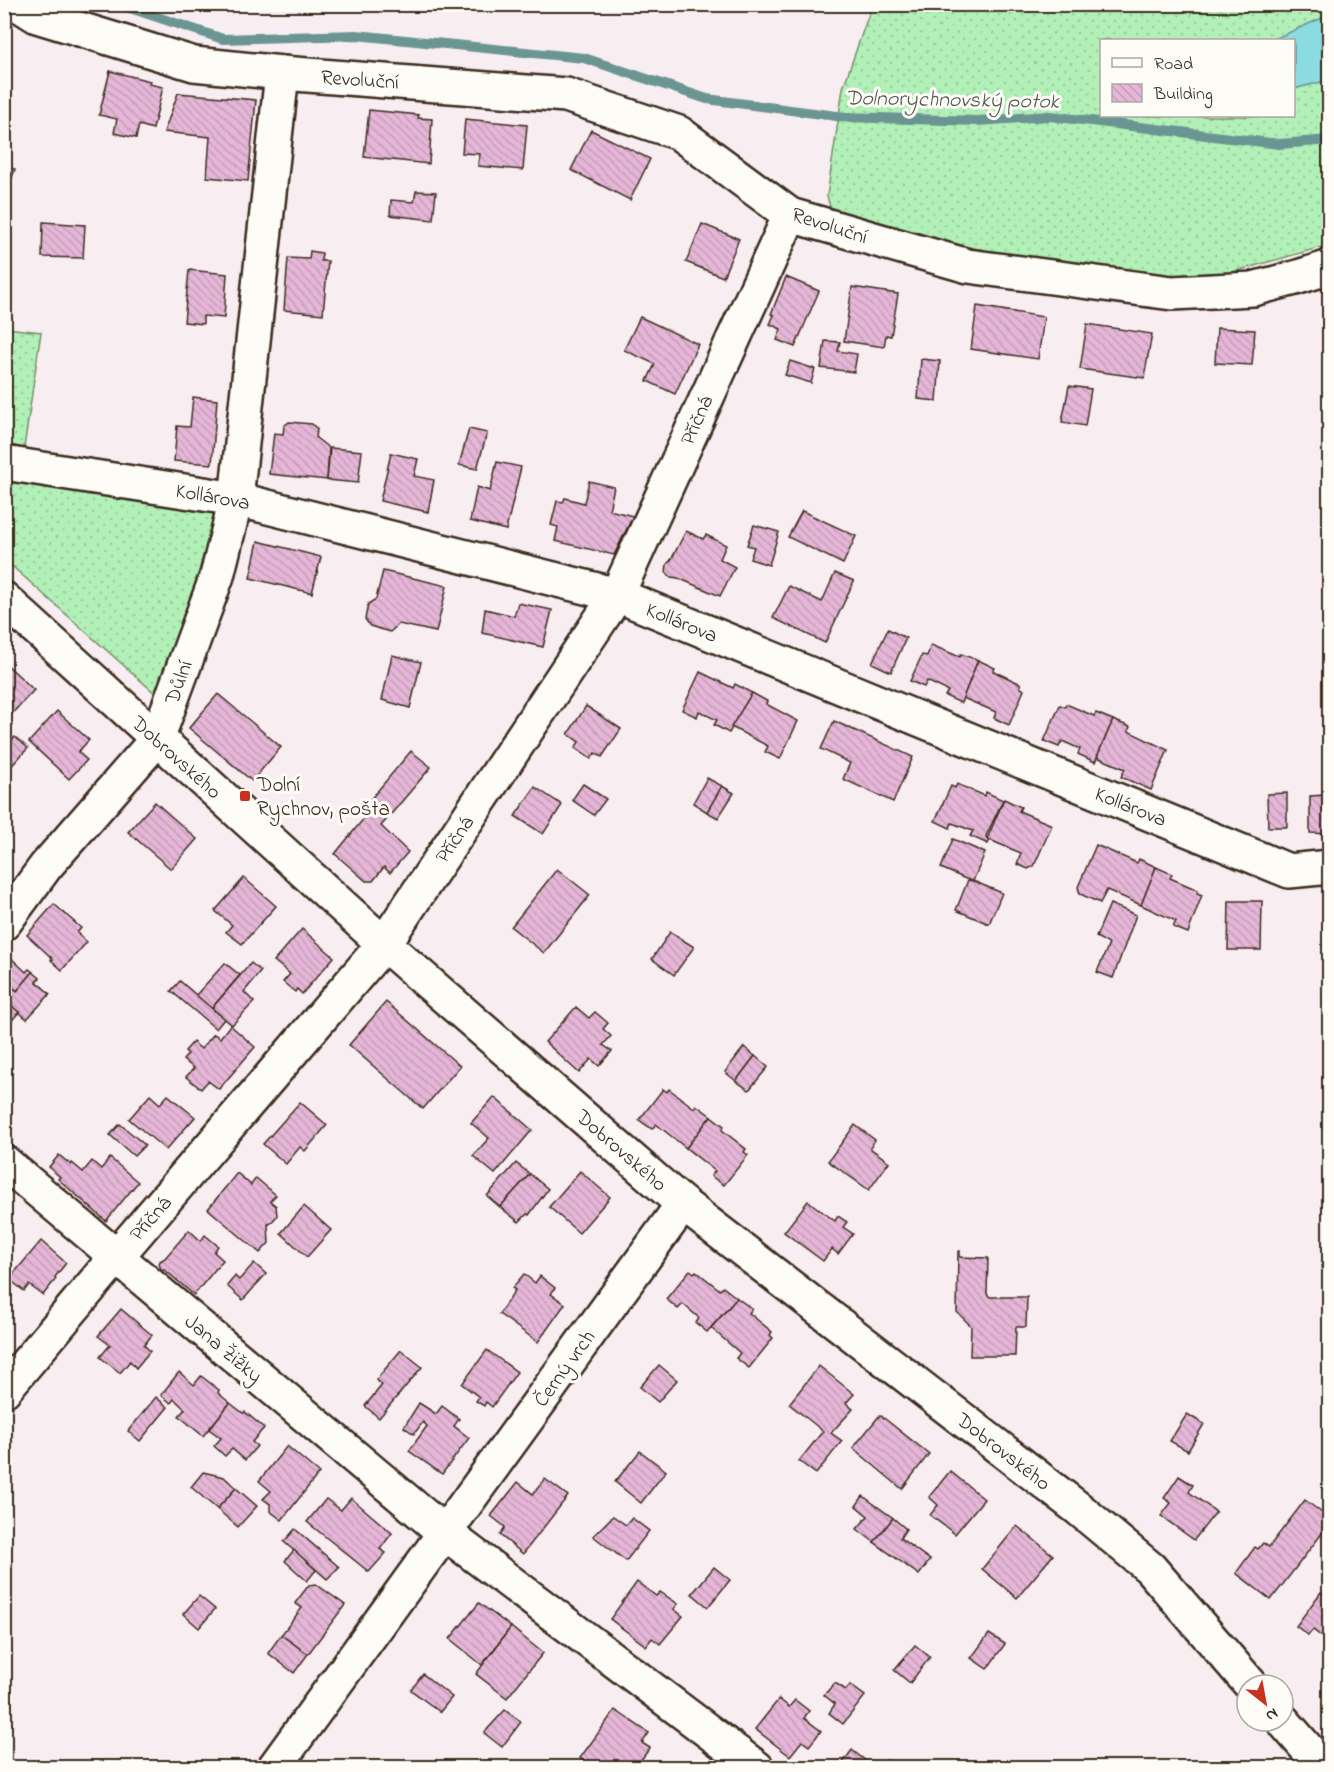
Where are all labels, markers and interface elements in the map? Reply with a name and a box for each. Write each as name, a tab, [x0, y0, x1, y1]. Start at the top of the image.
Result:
legend	[1100, 39, 1295, 117]
text: Road	[1154, 52, 1193, 78]
street label: Revoluční	[320, 63, 400, 99]
text: Building	[1153, 82, 1213, 109]
water label: Dolnorychnovský potok	[845, 83, 1060, 119]
street label: Revoluční	[787, 201, 871, 253]
street label: Příčná	[674, 391, 722, 450]
street label: Kollárova	[173, 477, 252, 519]
street label: Kollárova	[641, 596, 722, 652]
street label: Důlní	[158, 656, 202, 710]
street label: Dobrovského	[123, 709, 228, 807]
place label: Dolní Rychnov, pošta	[256, 771, 390, 827]
street label: Kollárova	[1090, 780, 1171, 836]
marker: Dolní Rychnov, pošta	[238, 789, 252, 803]
street label: Příčná	[429, 810, 483, 870]
street label: Dobrovského	[568, 1103, 673, 1200]
street label: Příčná	[123, 1190, 180, 1249]
street label: Jana Žižky	[176, 1308, 268, 1393]
street label: Černý vrch	[527, 1324, 605, 1415]
street label: Dobrovského	[948, 1405, 1056, 1499]
north arrow	[1235, 1673, 1295, 1733]
text: N	[1261, 1701, 1283, 1727]

